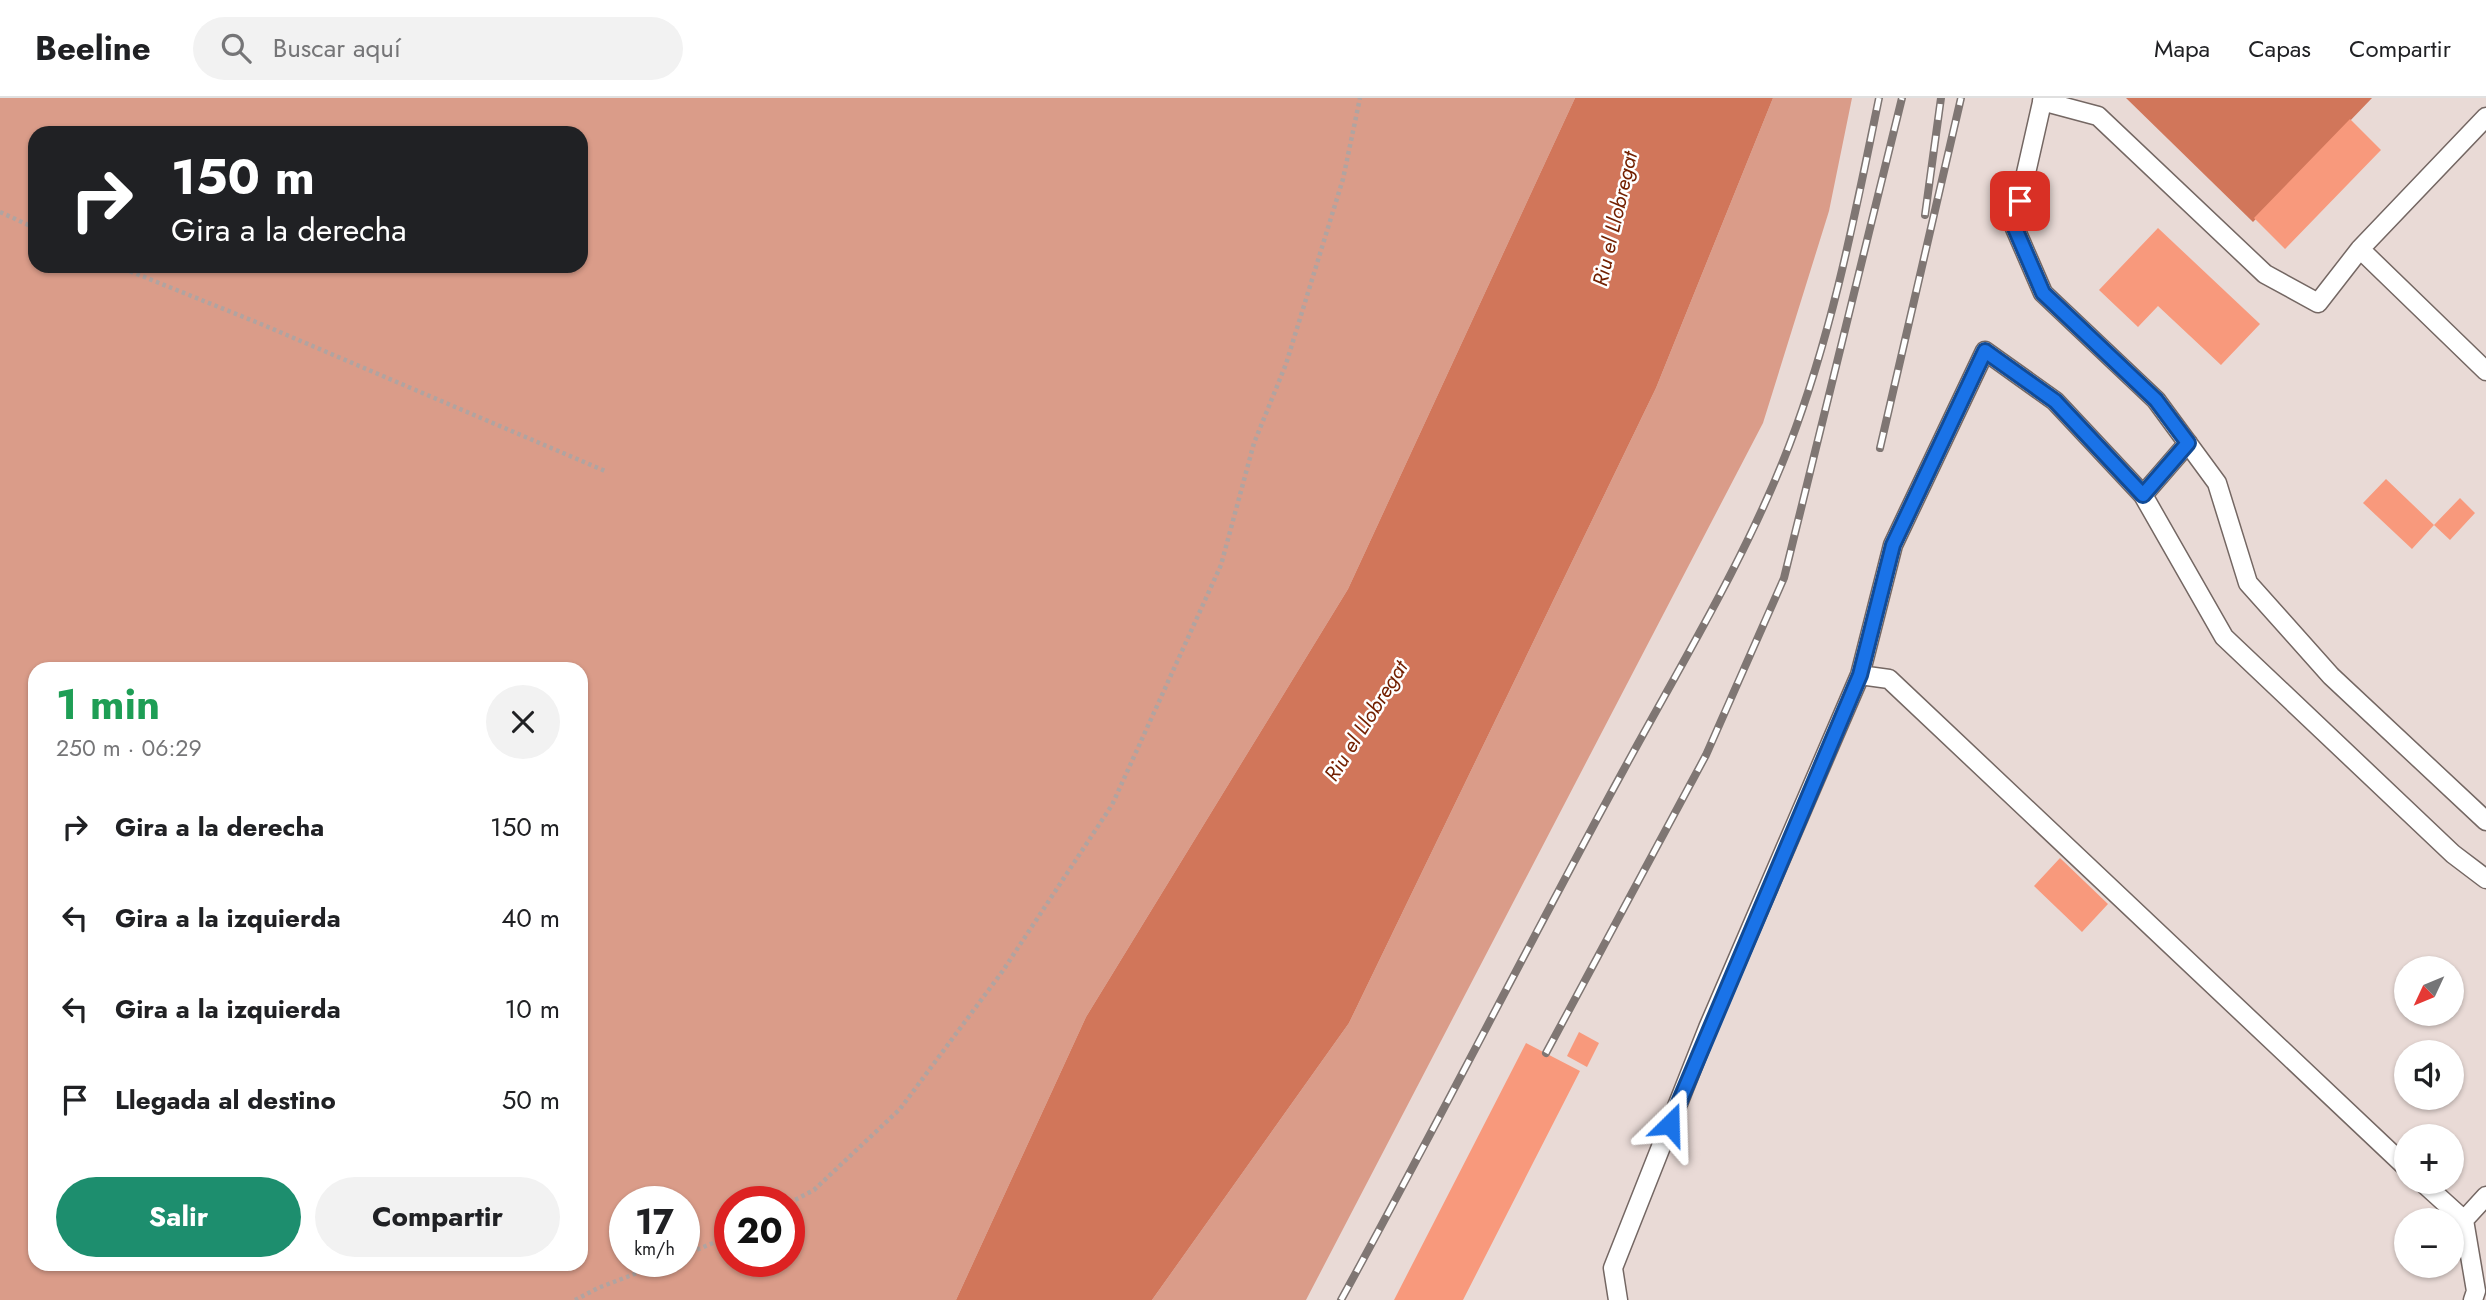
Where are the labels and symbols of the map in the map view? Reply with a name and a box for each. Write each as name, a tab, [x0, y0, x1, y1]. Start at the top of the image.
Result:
water label: Riu el Llobregat	[1585, 148, 1645, 289]
pin	[1990, 171, 2050, 231]
water label: Riu el Llobregat	[1317, 654, 1416, 787]
north arrow	[2394, 956, 2464, 1026]
position arrow	[1633, 1087, 1707, 1161]
speed limit sign: 20	[714, 1186, 805, 1277]

